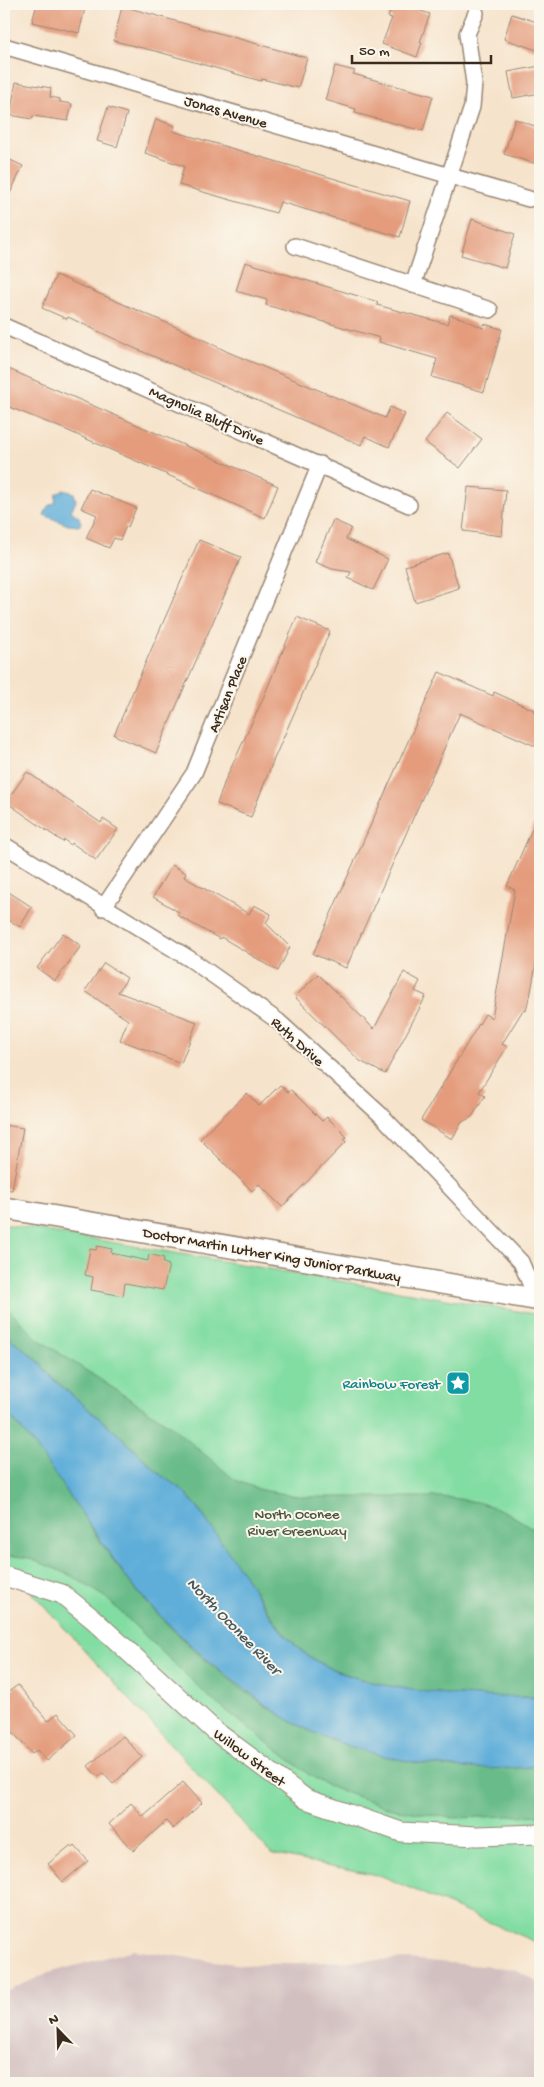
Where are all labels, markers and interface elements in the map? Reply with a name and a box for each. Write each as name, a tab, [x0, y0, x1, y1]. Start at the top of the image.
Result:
scale bar	[352, 32, 490, 64]
text: 50 m	[359, 43, 390, 61]
street label: Jonas Avenue	[182, 93, 269, 133]
street label: Magnolia Bluff Drive	[146, 383, 267, 450]
street label: Artisan Place	[205, 654, 252, 736]
street label: Ruth Drive	[266, 1014, 327, 1071]
street label: Doctor Martin Luther King Junior Parkway	[140, 1224, 403, 1288]
place icon: Rainbow Forest	[445, 1370, 471, 1396]
place label: Rainbow Forest	[342, 1376, 442, 1394]
park label: North Oconee River Greenway	[247, 1506, 347, 1541]
water label: North Oconee River	[181, 1575, 286, 1682]
street label: Willow Street	[209, 1726, 290, 1793]
north arrow	[32, 2004, 82, 2054]
text: N	[46, 2011, 61, 2030]

